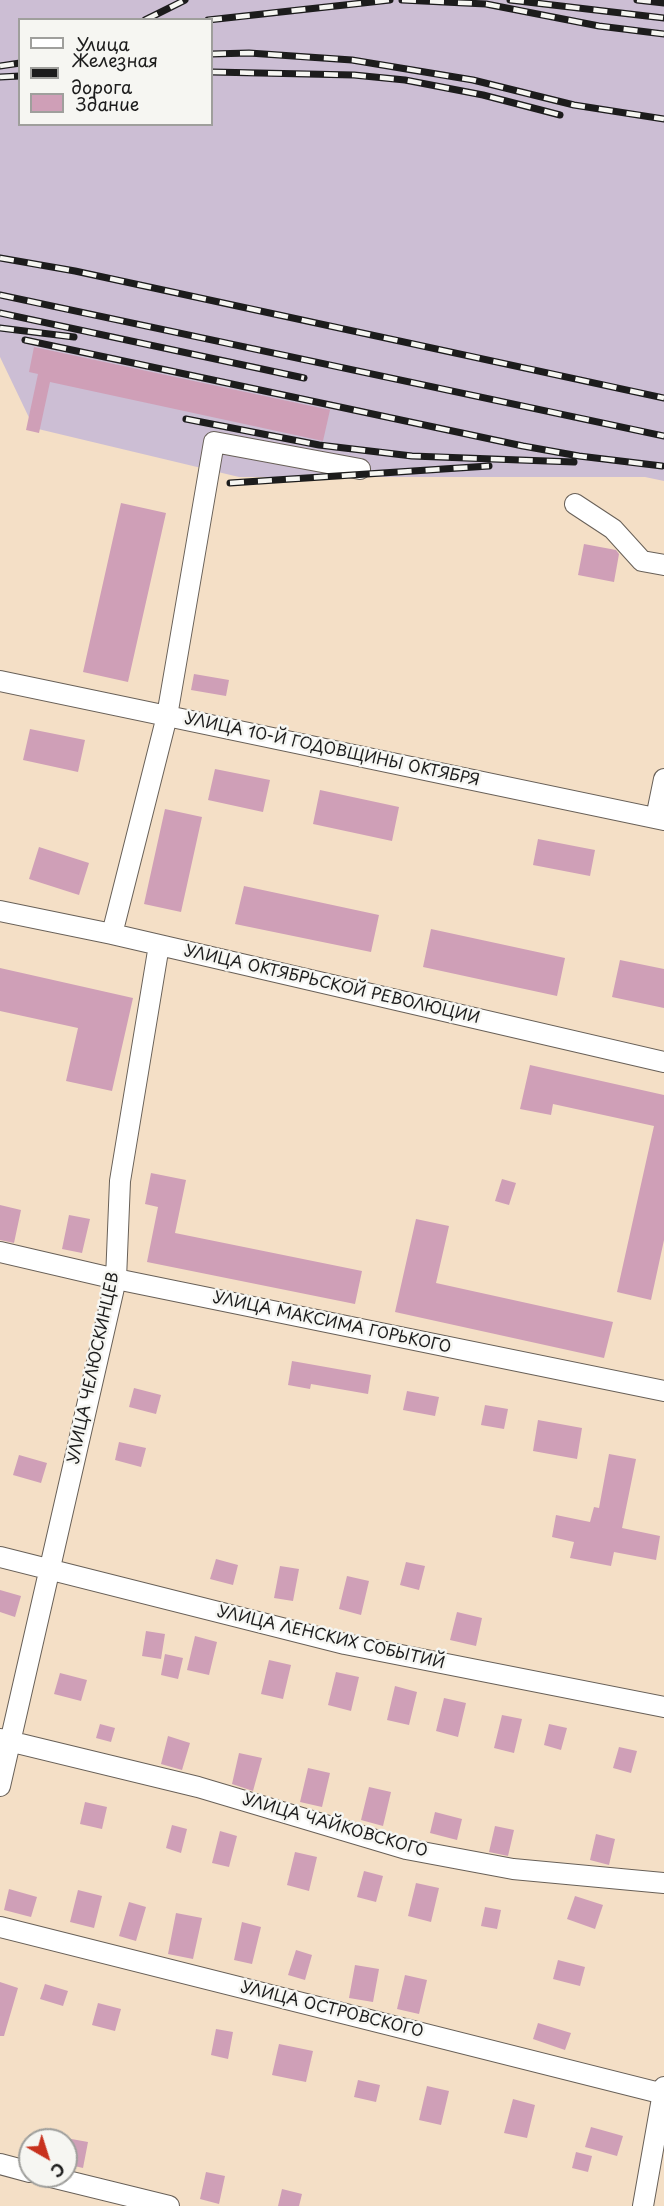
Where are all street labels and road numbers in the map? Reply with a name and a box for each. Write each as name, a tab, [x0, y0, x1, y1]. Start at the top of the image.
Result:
street label: УЛИЦА 10-Й ГОДОВЩИНЫ ОКТЯБРЯ	[183, 709, 481, 791]
street label: УЛИЦА ОКТЯБРЬСКОЙ РЕВОЛЮЦИИ	[182, 942, 482, 1028]
street label: УЛИЦА ЧЕЛЮСКИНЦЕВ	[64, 1270, 124, 1466]
street label: УЛИЦА МАКСИМА ГОРЬКОГО	[211, 1288, 453, 1358]
street label: УЛИЦА ЛЕНСКИХ СОБЫТИЙ	[215, 1602, 447, 1674]
street label: УЛИЦА ЧАЙКОВСКОГО	[240, 1790, 430, 1862]
street label: УЛИЦА ОСТРОВСКОГО	[239, 1978, 425, 2042]

